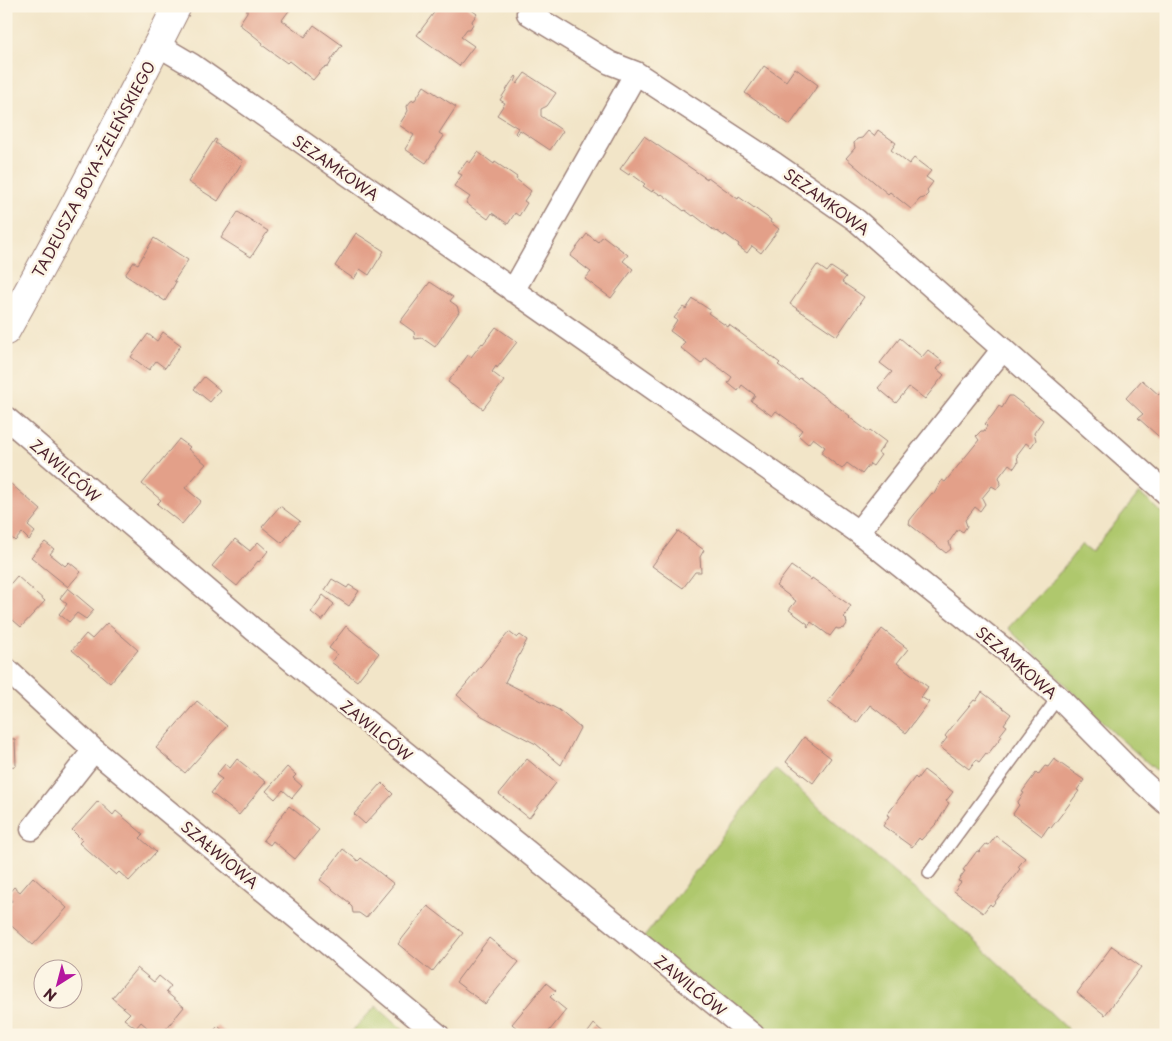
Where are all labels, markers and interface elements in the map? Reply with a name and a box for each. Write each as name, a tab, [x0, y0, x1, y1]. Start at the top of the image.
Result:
street label: TADEUSZA BOYA-ŻELEŃSKIEGO	[26, 57, 160, 281]
street label: SEZAMKOWA	[288, 129, 384, 205]
street label: SEZAMKOWA	[779, 162, 875, 240]
street label: ZAWILCÓW	[26, 433, 107, 507]
street label: SEZAMKOWA	[971, 620, 1063, 704]
street label: ZAWILCÓW	[336, 694, 418, 767]
street label: SZAŁWIOWA	[176, 815, 264, 893]
street label: ZAWILCÓW	[650, 949, 732, 1022]
north arrow	[32, 958, 82, 1008]
text: N	[39, 983, 61, 1007]

